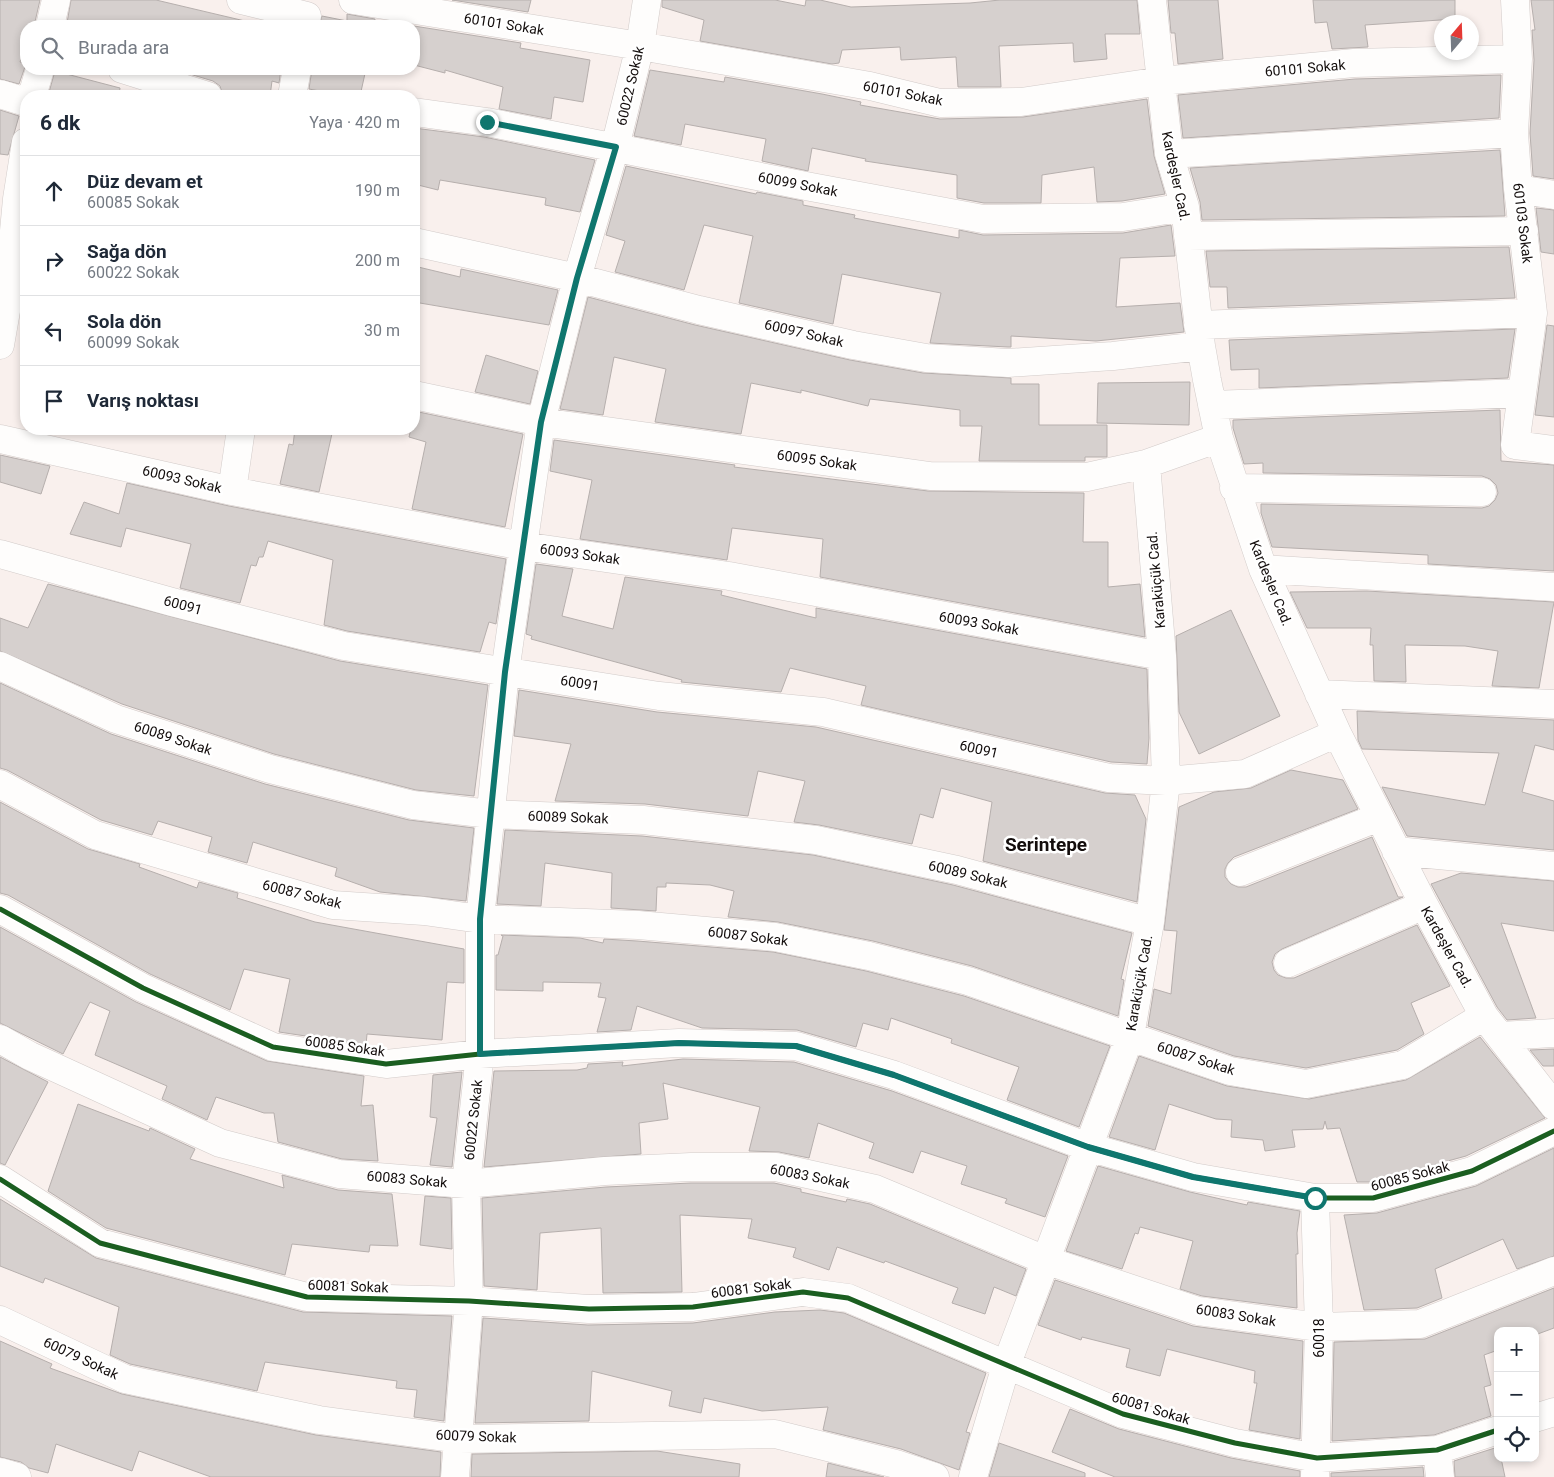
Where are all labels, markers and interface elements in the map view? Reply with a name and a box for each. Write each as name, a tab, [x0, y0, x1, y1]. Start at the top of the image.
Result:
street label: 60101 Sokak	[463, 10, 546, 38]
north arrow	[1434, 15, 1479, 60]
search box	[20, 20, 420, 75]
icon: search	[38, 34, 66, 62]
text: Burada ara	[78, 36, 169, 59]
street label: 60022 Sokak	[613, 44, 647, 127]
street label: 60101 Sokak	[1264, 56, 1347, 79]
street label: 60101 Sokak	[862, 77, 945, 109]
text: 6 dk	[40, 111, 80, 135]
route end	[476, 111, 499, 134]
text: Yaya · 420 m	[309, 113, 400, 132]
street label: Kardeşler Cad.	[1159, 130, 1193, 222]
street label: 60099 Sokak	[757, 168, 840, 200]
text: Düz devam et	[87, 170, 203, 193]
icon: ahead	[40, 177, 68, 205]
text: 190 m	[355, 181, 400, 200]
street label: 60103 Sokak	[1510, 182, 1536, 265]
text: 60085 Sokak	[87, 193, 179, 212]
text: Sağa dön	[87, 240, 167, 263]
icon: right	[40, 247, 68, 275]
text: 200 m	[355, 251, 400, 270]
text: 60022 Sokak	[87, 263, 179, 282]
text: Sola dön	[87, 310, 161, 333]
street label: 60097 Sokak	[763, 316, 846, 350]
icon: left	[40, 317, 68, 345]
text: 30 m	[364, 321, 400, 340]
text: 60099 Sokak	[87, 333, 179, 352]
icon: arrive	[40, 387, 68, 415]
text: Varış noktası	[87, 389, 199, 412]
street label: 60095 Sokak	[776, 446, 859, 474]
street label: 60093 Sokak	[141, 462, 224, 496]
street label: Karaküçük Cad.	[1144, 531, 1168, 629]
street label: Kardeşler Cad.	[1247, 538, 1295, 628]
street label: 60093 Sokak	[539, 540, 622, 568]
street label: 60091	[162, 592, 204, 618]
street label: 60093 Sokak	[938, 608, 1021, 638]
street label: 60091	[559, 672, 601, 694]
street label: 60089 Sokak	[132, 718, 215, 758]
street label: 60091	[958, 737, 1000, 761]
street label: 60089 Sokak	[527, 808, 610, 826]
district label: Serintepe	[1005, 833, 1087, 856]
street label: 60089 Sokak	[927, 857, 1010, 891]
street label: 60087 Sokak	[261, 876, 344, 912]
street label: Kardeşler Cad.	[1418, 903, 1476, 991]
street label: 60087 Sokak	[707, 923, 790, 949]
street label: Karaküçük Cad.	[1123, 934, 1155, 1032]
street label: 60085 Sokak	[304, 1032, 387, 1060]
street label: 60087 Sokak	[1155, 1038, 1238, 1078]
street label: 60022 Sokak	[461, 1078, 485, 1161]
street label: 60085 Sokak	[1369, 1158, 1452, 1194]
street label: 60083 Sokak	[769, 1160, 852, 1192]
street label: 60083 Sokak	[366, 1168, 449, 1191]
route start	[1304, 1187, 1327, 1210]
street label: 60081 Sokak	[710, 1275, 793, 1301]
street label: 60081 Sokak	[307, 1277, 390, 1295]
street label: 60083 Sokak	[1195, 1301, 1278, 1329]
street label: 60018	[1311, 1318, 1327, 1358]
map controls	[1494, 1327, 1539, 1462]
button: +	[1494, 1327, 1539, 1372]
street label: 60079 Sokak	[41, 1334, 122, 1383]
button: −	[1494, 1372, 1539, 1417]
street label: 60081 Sokak	[1110, 1389, 1193, 1428]
button: locate	[1494, 1417, 1539, 1462]
street label: 60079 Sokak	[435, 1427, 518, 1445]

